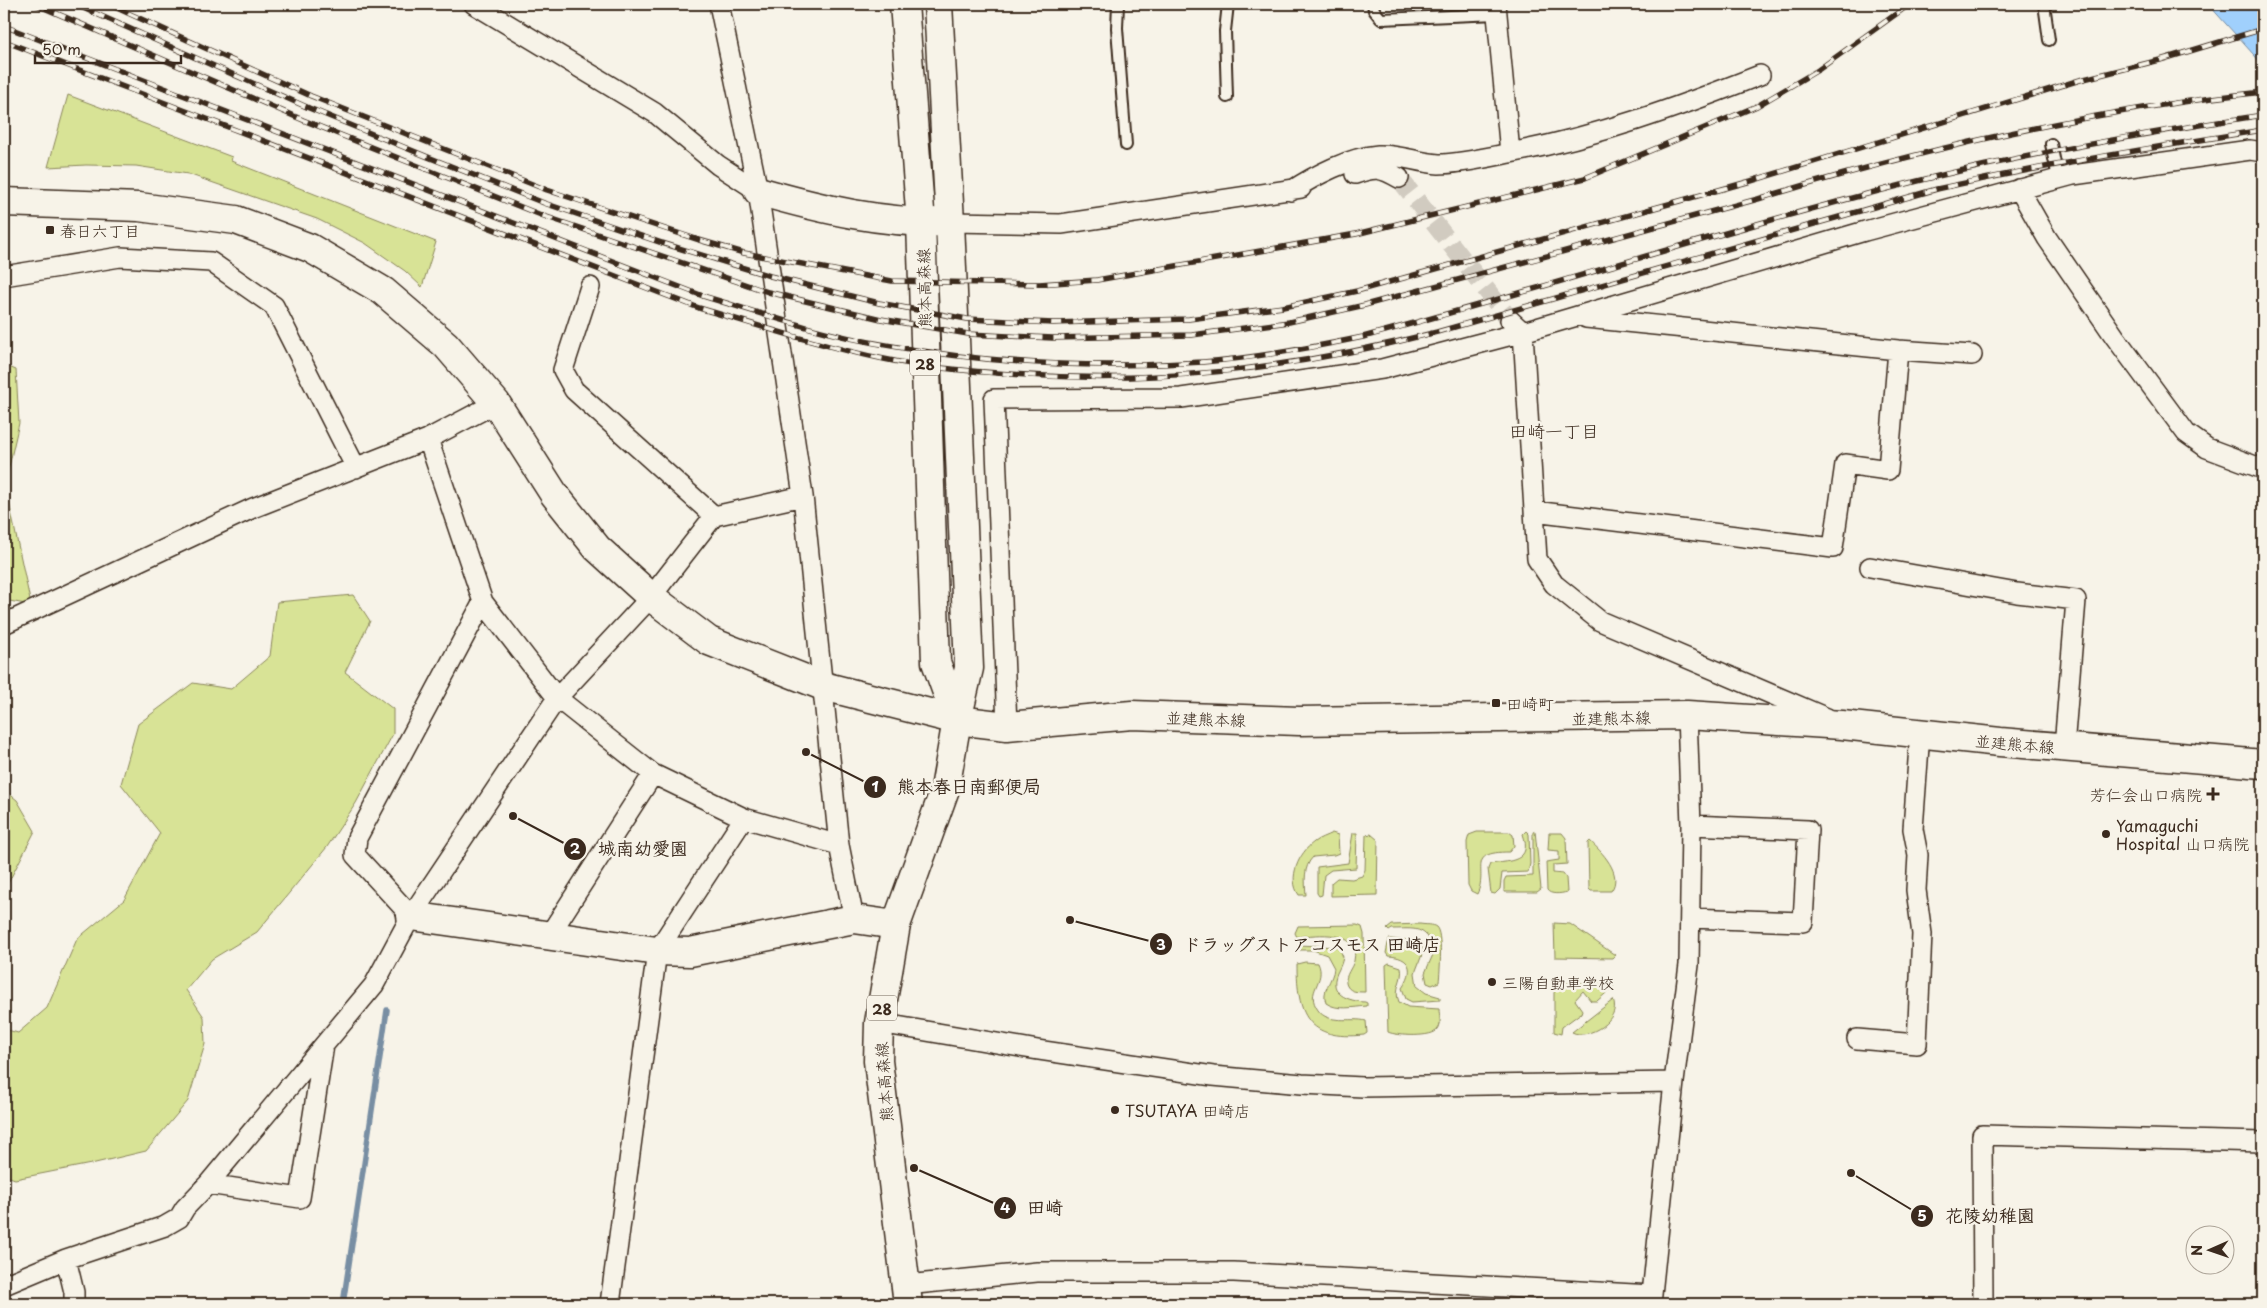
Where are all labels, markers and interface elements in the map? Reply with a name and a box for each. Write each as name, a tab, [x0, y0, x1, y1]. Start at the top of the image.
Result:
scale bar	[35, 32, 181, 64]
text: 50 m	[42, 37, 81, 60]
place label: 春日六丁目	[60, 218, 140, 242]
marker: 春日六丁目	[44, 224, 56, 236]
street label: 熊本高森線	[910, 248, 936, 328]
road number: 28	[910, 350, 940, 376]
district label: 田崎一丁目	[1509, 417, 1599, 444]
place label: 田崎町	[1506, 691, 1554, 715]
marker: 田崎町	[1490, 697, 1502, 709]
street label: 並建熊本線	[1571, 704, 1651, 730]
street label: 並建熊本線	[1166, 705, 1246, 731]
street label: 並建熊本線	[1974, 728, 2056, 758]
callout: 熊本春日南郵便局	[862, 770, 1051, 803]
text: 熊本春日南郵便局	[897, 772, 1041, 799]
text: 1	[871, 774, 879, 797]
place label: 芳仁会山口病院	[2090, 782, 2202, 806]
marker: 芳仁会山口病院	[2206, 787, 2220, 801]
place label: Yamaguchi Hospital 山口病院	[2116, 813, 2249, 855]
marker: Yamaguchi Hospital 山口病院	[2100, 828, 2112, 840]
callout: 城南幼愛園	[563, 832, 698, 865]
text: 城南幼愛園	[598, 834, 688, 861]
text: 2	[570, 836, 581, 859]
callout: ドラッグストアコスモス 田崎店	[1148, 928, 1451, 961]
text: ドラッグストアコスモス 田崎店	[1183, 930, 1441, 957]
text: 3	[1156, 932, 1166, 955]
place label: 三陽自動車学校	[1502, 970, 1614, 994]
marker: 三陽自動車学校	[1486, 976, 1498, 988]
road number: 28	[867, 996, 897, 1020]
street label: 熊本高森線	[868, 1041, 898, 1123]
place label: TSUTAYA 田崎店	[1125, 1098, 1250, 1122]
marker: TSUTAYA 田崎店	[1109, 1104, 1121, 1116]
callout: 田崎	[992, 1192, 1073, 1225]
text: 田崎	[1027, 1193, 1063, 1220]
text: 4	[1000, 1195, 1010, 1218]
callout: 花陵幼稚園	[1910, 1199, 2045, 1232]
text: 花陵幼稚園	[1945, 1201, 2035, 1228]
text: 5	[1917, 1203, 1927, 1226]
north arrow	[2184, 1226, 2234, 1276]
text: N	[2186, 1245, 2207, 1256]

